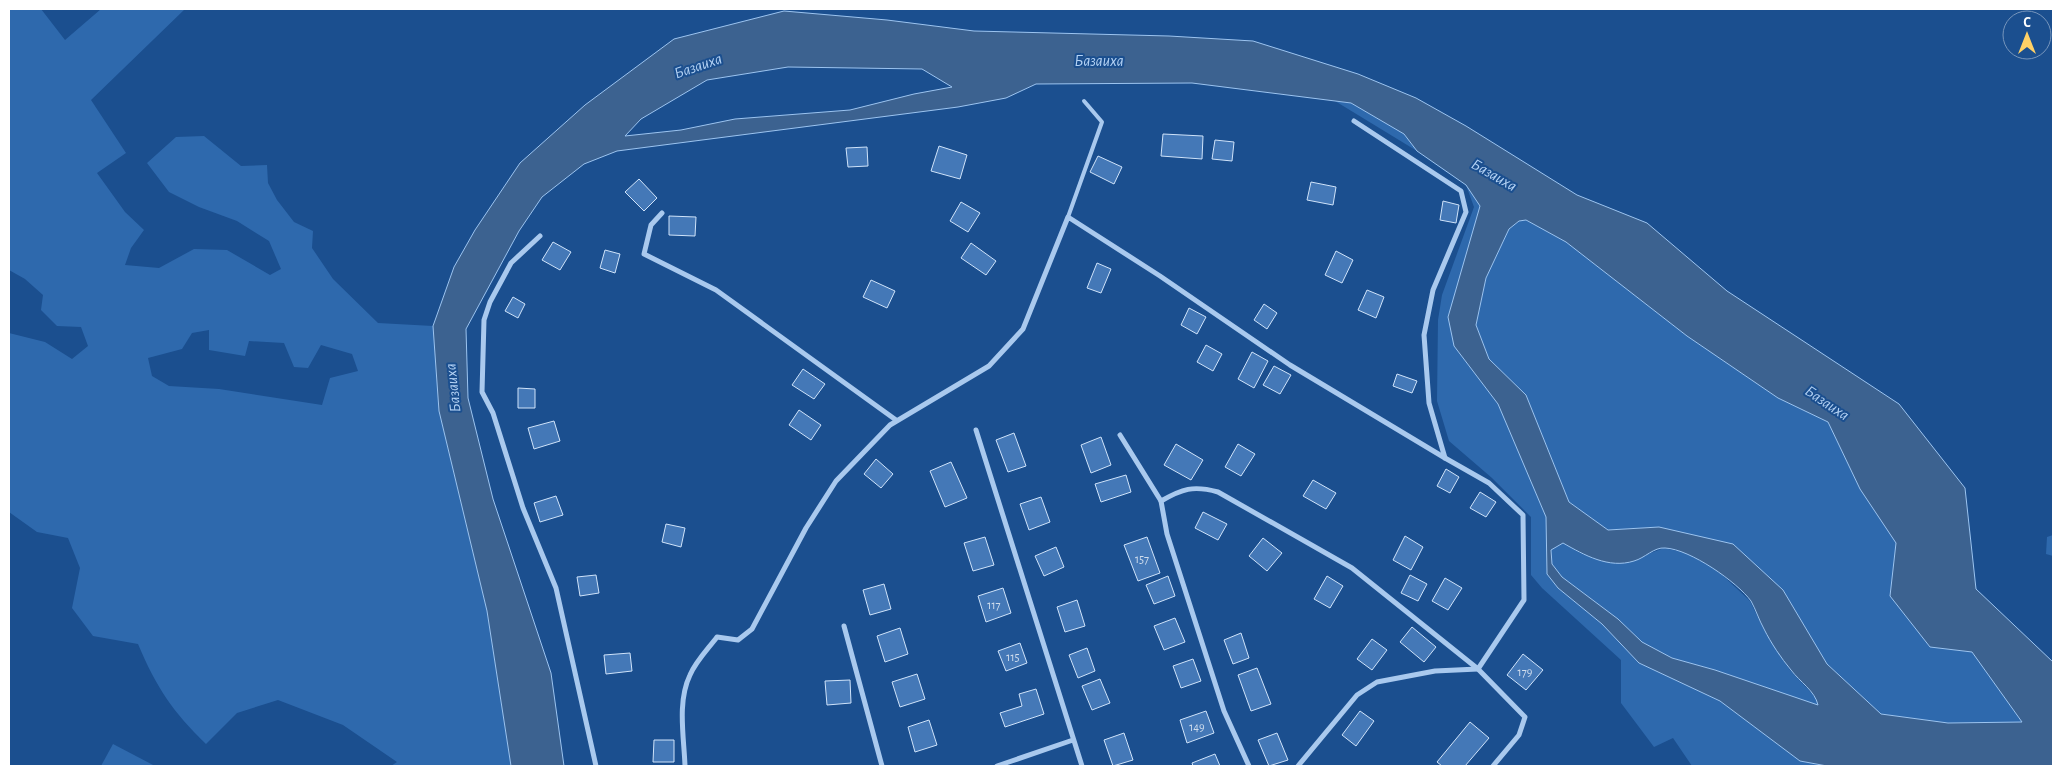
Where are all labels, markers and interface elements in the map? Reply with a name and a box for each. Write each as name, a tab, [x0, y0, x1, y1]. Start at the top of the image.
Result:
north arrow	[2002, 10, 2052, 60]
text: С	[2023, 16, 2031, 30]
water label: Базаиха	[672, 50, 724, 82]
water label: Базаиха	[1074, 53, 1124, 69]
water label: Базаиха	[1469, 156, 1519, 194]
water label: Базаиха	[442, 362, 464, 413]
water label: Базаиха	[1802, 383, 1852, 424]
house number: 157	[1135, 553, 1149, 565]
house number: 117	[987, 599, 1001, 611]
house number: 115	[1006, 651, 1020, 663]
house number: 179	[1518, 666, 1533, 678]
house number: 149	[1189, 721, 1205, 733]

